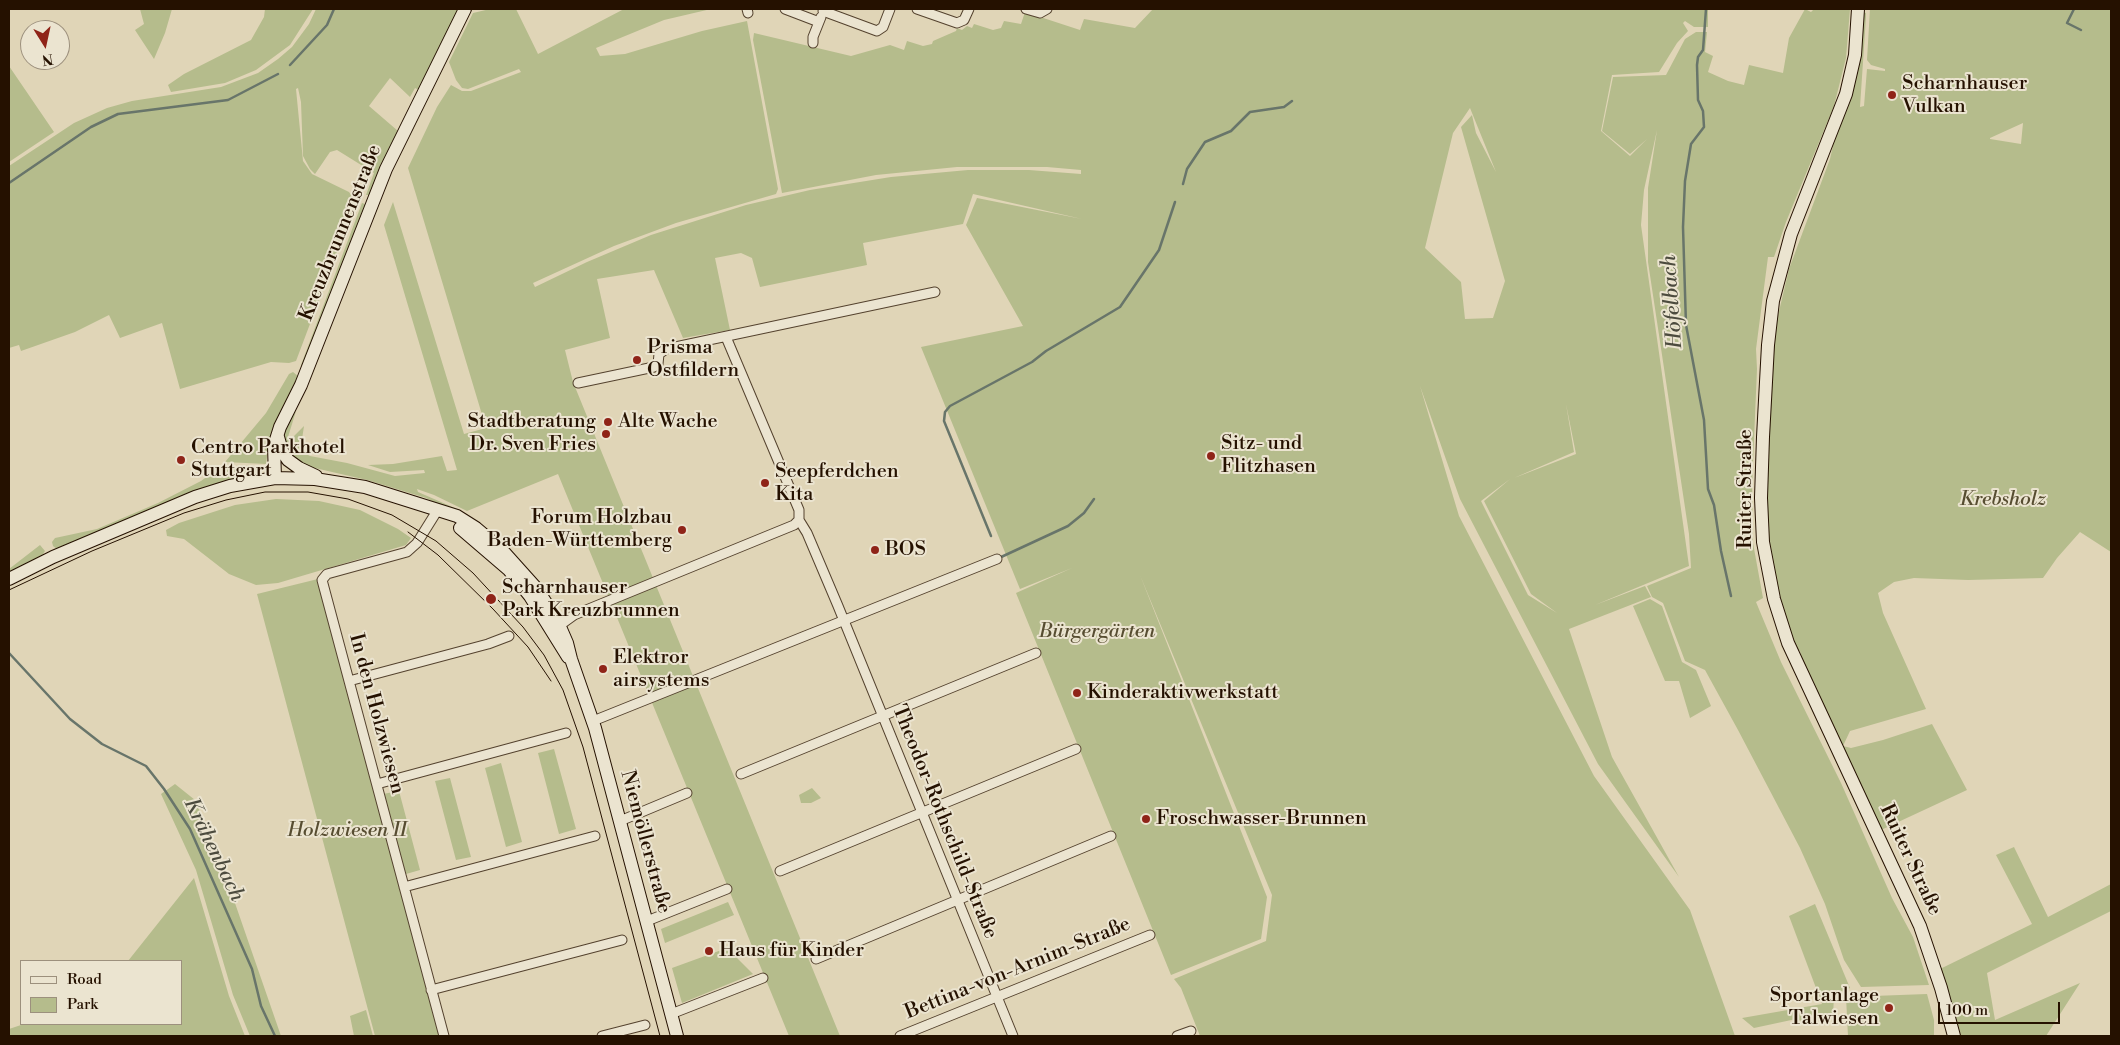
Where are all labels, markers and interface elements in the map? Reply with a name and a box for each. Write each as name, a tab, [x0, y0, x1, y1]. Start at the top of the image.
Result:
north arrow	[20, 20, 70, 70]
text: N	[40, 49, 54, 69]
place label: Scharnhauser Vulkan	[1902, 72, 2027, 119]
marker: Scharnhauser Vulkan	[1886, 89, 1898, 101]
street label: Kreuzbrunnenstraße	[295, 141, 387, 325]
water label: Höfelbach	[1657, 254, 1689, 350]
place label: Prisma Ostfildern	[647, 336, 739, 383]
marker: Prisma Ostfildern	[631, 354, 643, 366]
place label: Stadtberatung Dr. Sven Fries	[467, 410, 596, 457]
place label: Alte Wache	[618, 410, 718, 434]
marker: Alte Wache	[602, 416, 614, 428]
marker: Stadtberatung Dr. Sven Fries	[600, 428, 612, 440]
street label: Ruiter Straße	[1734, 429, 1758, 549]
place label: Sitz- und Flitzhasen	[1221, 432, 1316, 479]
place label: Centro Parkhotel Stuttgart	[191, 436, 345, 483]
marker: Sitz- und Flitzhasen	[1205, 450, 1217, 462]
marker: Centro Parkhotel Stuttgart	[175, 454, 187, 466]
place label: Seepferdchen Kita	[775, 460, 899, 507]
marker: Seepferdchen Kita	[759, 477, 771, 489]
park label: Krebsholz	[1959, 488, 2047, 512]
place label: Forum Holzbau Baden-Württemberg	[487, 506, 672, 553]
marker: Forum Holzbau Baden-Württemberg	[676, 524, 688, 536]
place label: BOS	[885, 538, 926, 562]
marker: BOS	[869, 544, 881, 556]
place label: Scharnhauser Park Kreuzbrunnen	[502, 576, 680, 623]
marker: Scharnhauser Park Kreuzbrunnen	[484, 592, 498, 606]
park label: Bürgergärten	[1039, 620, 1155, 644]
street label: In den Holzwiesen	[343, 631, 409, 797]
place label: Elektror airsystems	[613, 646, 709, 693]
marker: Elektror airsystems	[597, 663, 609, 675]
place label: Kinderaktivwerkstatt	[1087, 681, 1278, 705]
marker: Kinderaktivwerkstatt	[1071, 687, 1083, 699]
street label: Theodor-Rothschild-Straße	[886, 701, 1002, 943]
street label: Niemöllerstraße	[614, 768, 676, 916]
water label: Krähenbach	[177, 794, 249, 906]
street label: Ruiter Straße	[1874, 801, 1946, 919]
place label: Froschwasser-Brunnen	[1156, 807, 1367, 831]
marker: Froschwasser-Brunnen	[1140, 813, 1152, 825]
park label: Holzwiesen II	[287, 819, 407, 843]
street label: Bettina-von-Arnim-Straße	[902, 913, 1134, 1025]
place label: Haus für Kinder	[719, 939, 864, 963]
marker: Haus für Kinder	[703, 945, 715, 957]
legend	[20, 960, 182, 1025]
text: Road	[67, 970, 102, 989]
place label: Sportanlage Talwiesen	[1770, 984, 1879, 1031]
scale bar	[1940, 992, 2062, 1024]
text: Park	[67, 995, 98, 1014]
text: 100 m	[1946, 1001, 1988, 1020]
marker: Sportanlage Talwiesen	[1883, 1002, 1895, 1014]

